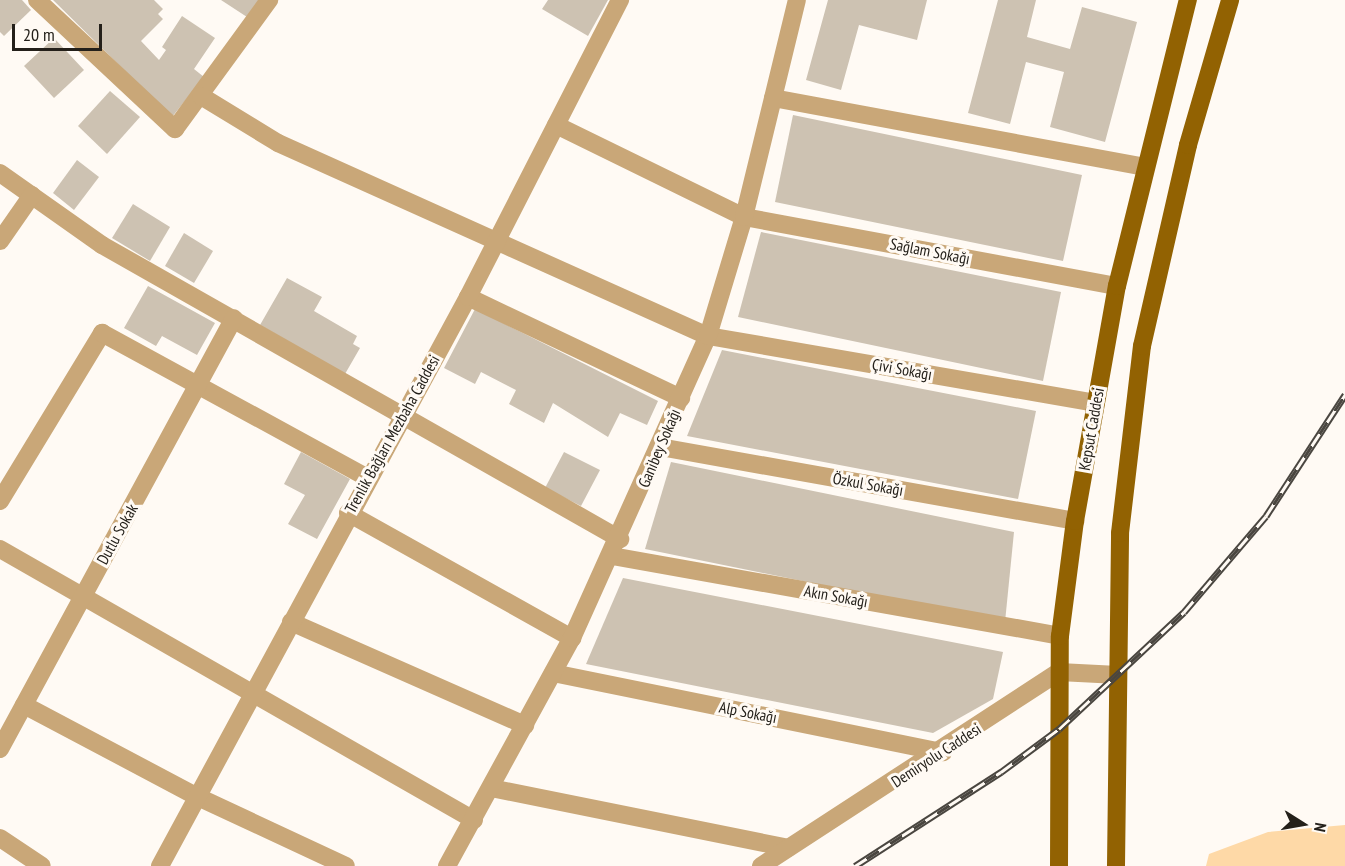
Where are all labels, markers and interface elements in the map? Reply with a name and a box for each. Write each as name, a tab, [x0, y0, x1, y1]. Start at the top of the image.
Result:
scale bar	[15, 12, 105, 50]
text: 20 m	[23, 23, 55, 46]
street label: Sağlam Sokağı	[888, 234, 972, 268]
street label: Trenlik Bağları Mezbaha Caddesi	[340, 351, 444, 517]
street label: Çivi Sokağı	[870, 354, 934, 384]
street label: Kepsut Caddesi	[1074, 386, 1108, 472]
street label: Ganibey Sokağı	[634, 405, 684, 491]
street label: Özkul Sokağı	[831, 468, 905, 500]
street label: Dutlu Sokak	[93, 500, 141, 568]
street label: Akın Sokağı	[803, 581, 869, 611]
street label: Alp Sokağı	[718, 697, 778, 727]
street label: Demiryolu Caddesi	[888, 719, 984, 791]
north arrow	[1273, 794, 1333, 854]
text: N	[1310, 821, 1331, 834]

